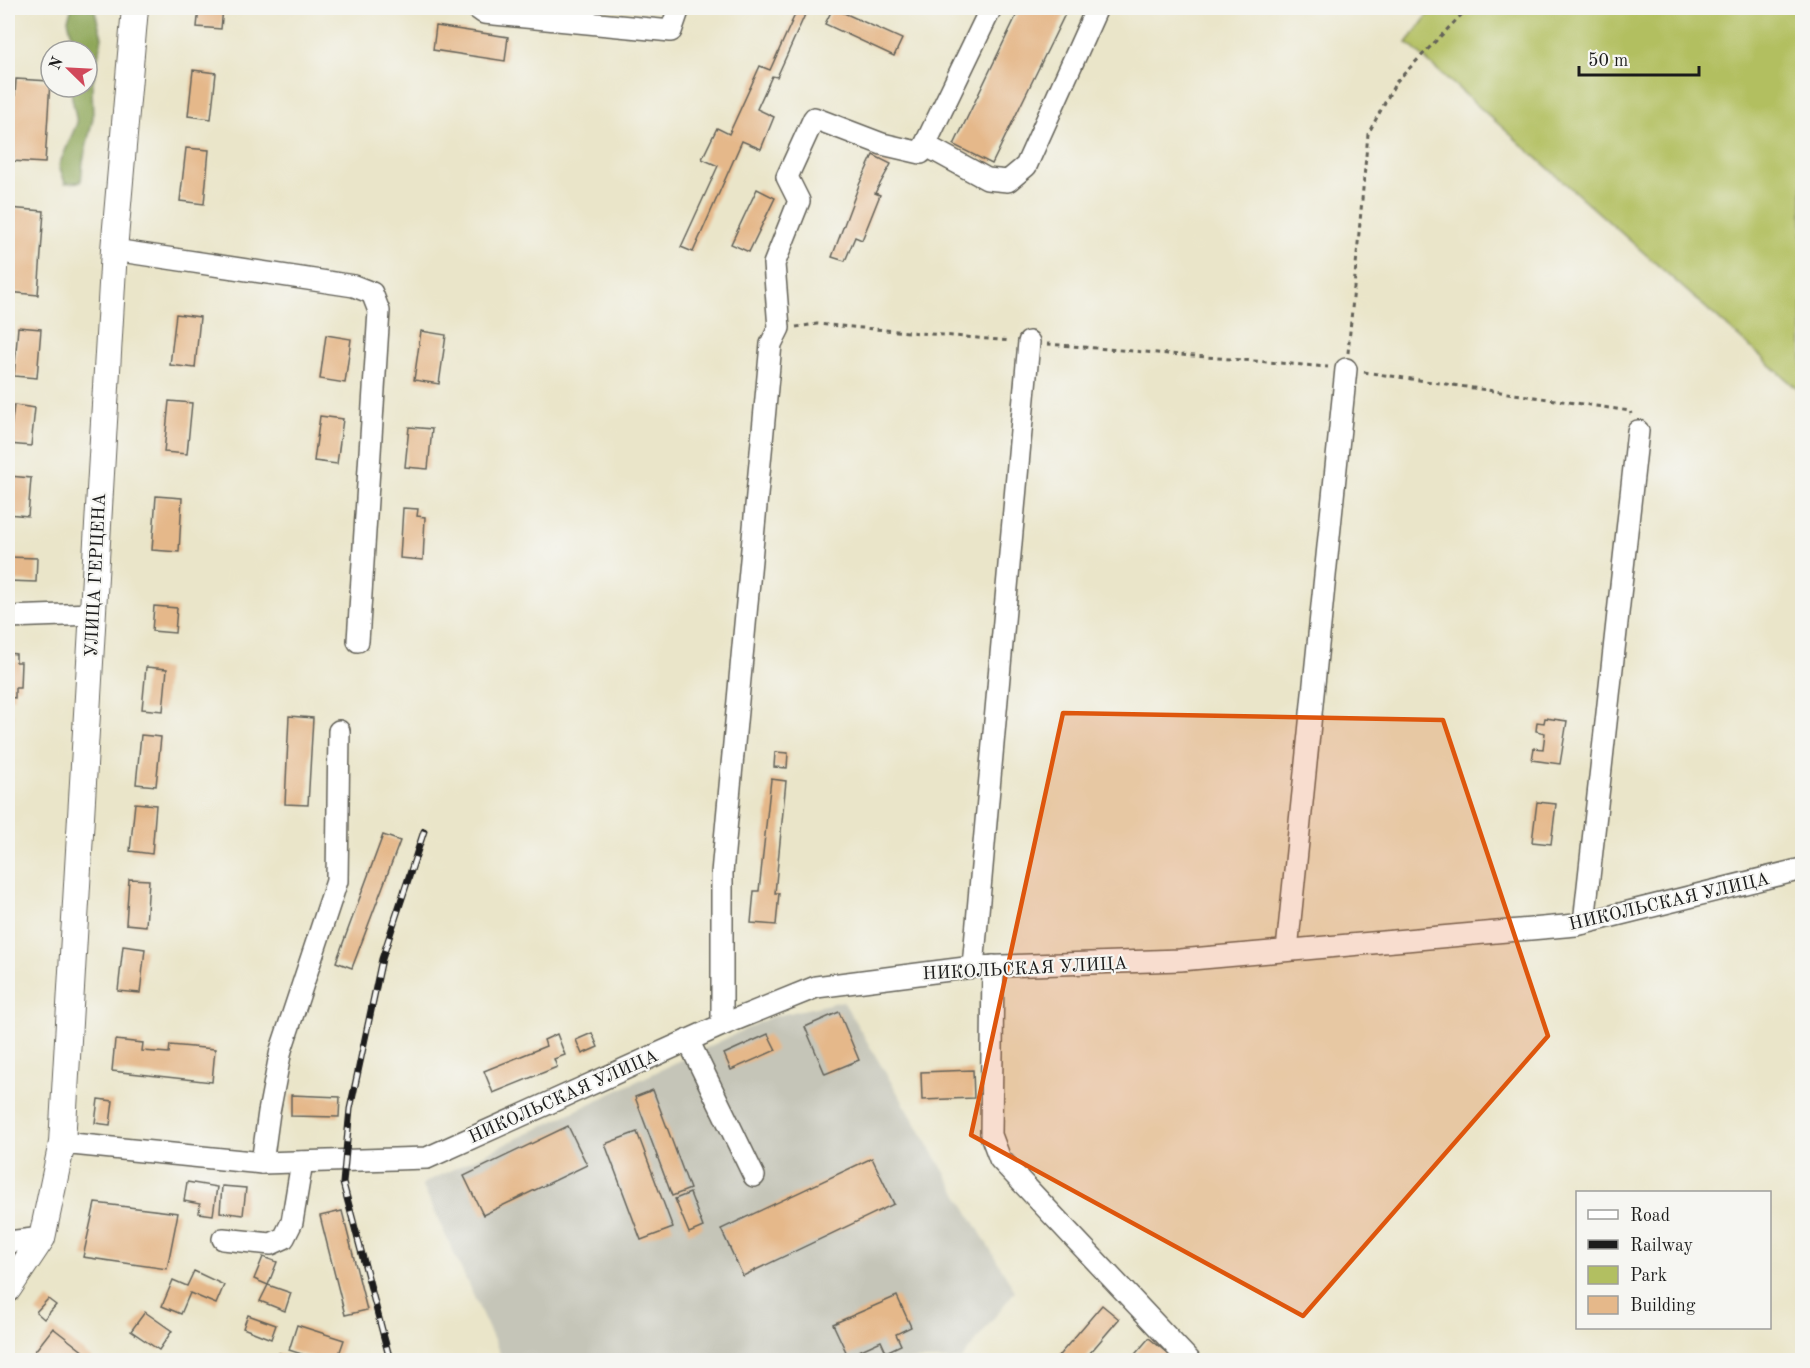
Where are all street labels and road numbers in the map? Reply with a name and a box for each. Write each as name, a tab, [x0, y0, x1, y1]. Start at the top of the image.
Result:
street label: УЛИЦА ГЕРЦЕНА	[83, 492, 109, 658]
street label: НИКОЛЬСКАЯ УЛИЦА	[1567, 870, 1772, 934]
street label: НИКОЛЬСКАЯ УЛИЦА	[922, 955, 1128, 983]
street label: НИКОЛЬСКАЯ УЛИЦА	[466, 1047, 661, 1147]

